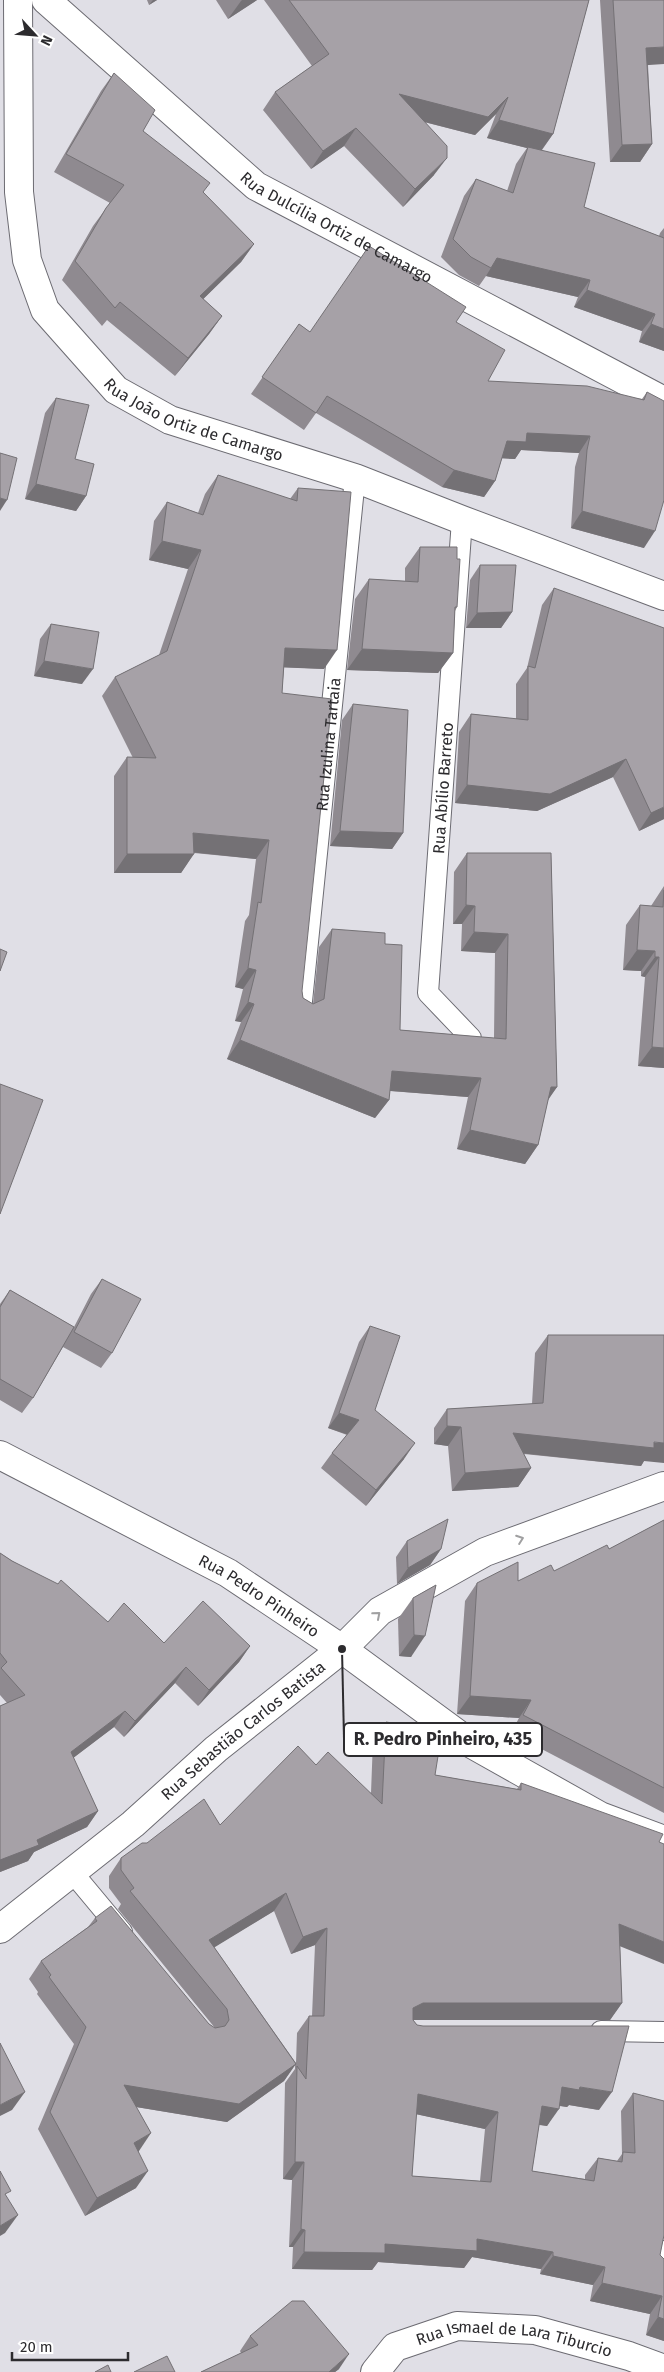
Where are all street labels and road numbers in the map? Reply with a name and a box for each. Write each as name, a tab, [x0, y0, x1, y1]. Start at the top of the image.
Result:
street label: Rua Dulcília Ortiz de Camargo	[237, 167, 436, 287]
street label: Rua João Ortiz de Camargo	[100, 374, 286, 464]
street label: Rua Izulina Tartaia	[312, 677, 344, 812]
street label: Rua Abílio Barreto	[429, 722, 457, 854]
street label: Rua Pedro Pinheiro	[196, 1550, 323, 1641]
street label: Rua Sebastião Carlos Batista	[157, 1657, 329, 1804]
street label: Rua Ismael de Lara Tiburcio	[413, 2317, 614, 2360]

